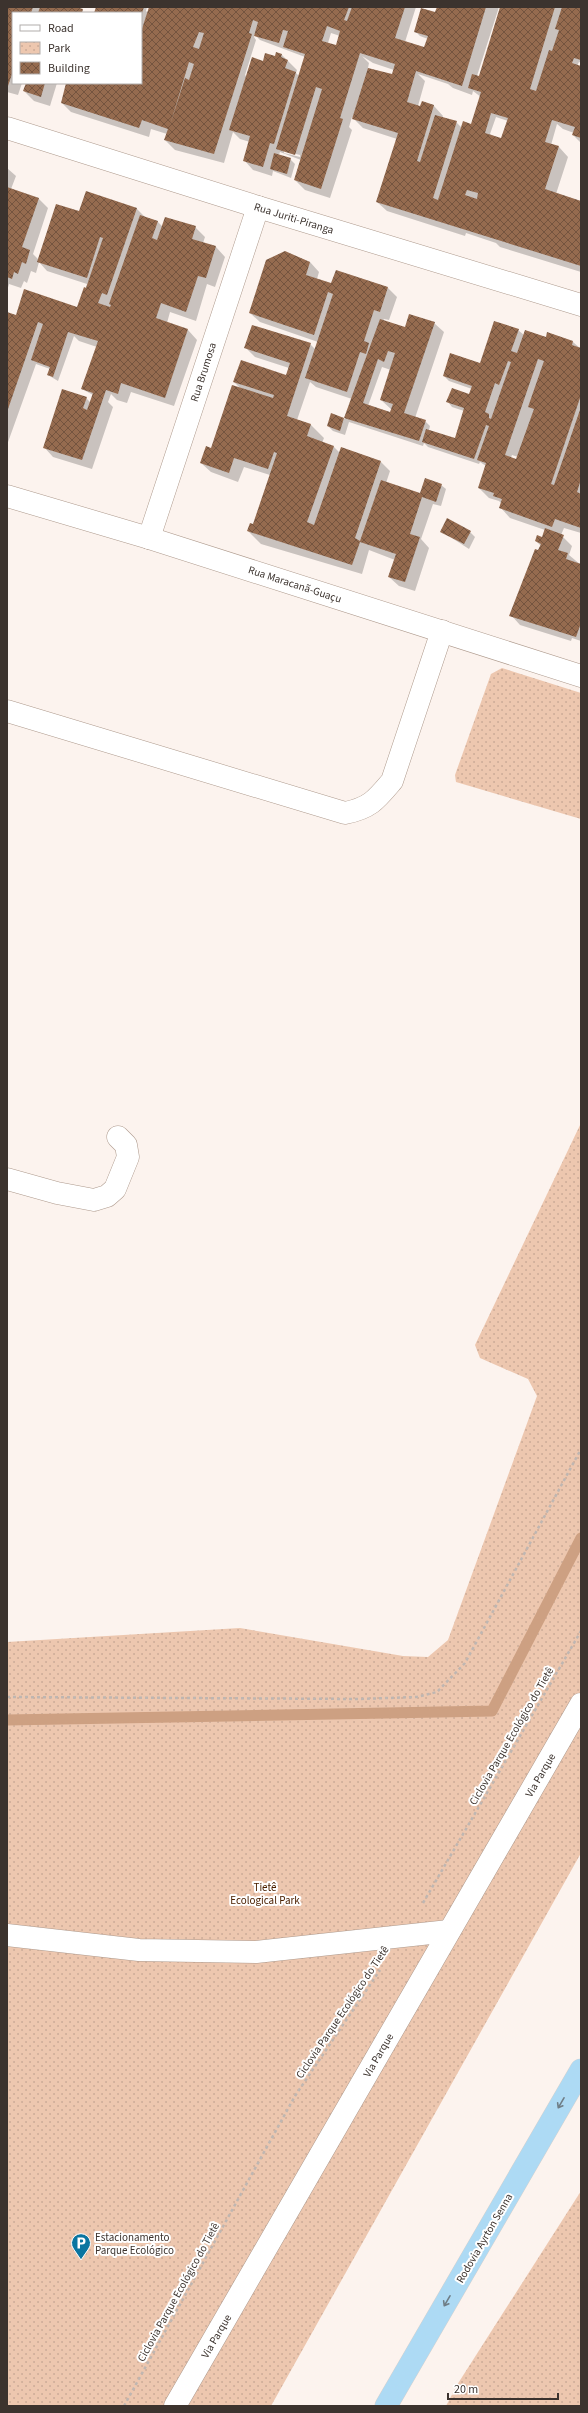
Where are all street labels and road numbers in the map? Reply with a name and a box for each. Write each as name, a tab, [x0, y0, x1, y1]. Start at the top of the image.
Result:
street label: Rua Juriti-Piranga	[252, 199, 336, 238]
street label: Rua Brumosa	[187, 341, 220, 404]
street label: Rua Maracanã-Guaçu	[246, 562, 343, 607]
street label: Ciclovia Parque Ecológico do Tietê	[466, 1664, 557, 1808]
street label: Via Parque	[522, 1750, 559, 1800]
street label: Ciclovia Parque Ecológico do Tietê	[292, 1943, 393, 2081]
street label: Via Parque	[360, 2030, 397, 2080]
street label: Rodovia Ayrton Senna	[453, 2191, 516, 2286]
street label: Ciclovia Parque Ecológico do Tietê	[134, 2220, 223, 2364]
street label: Via Parque	[198, 2311, 235, 2361]

